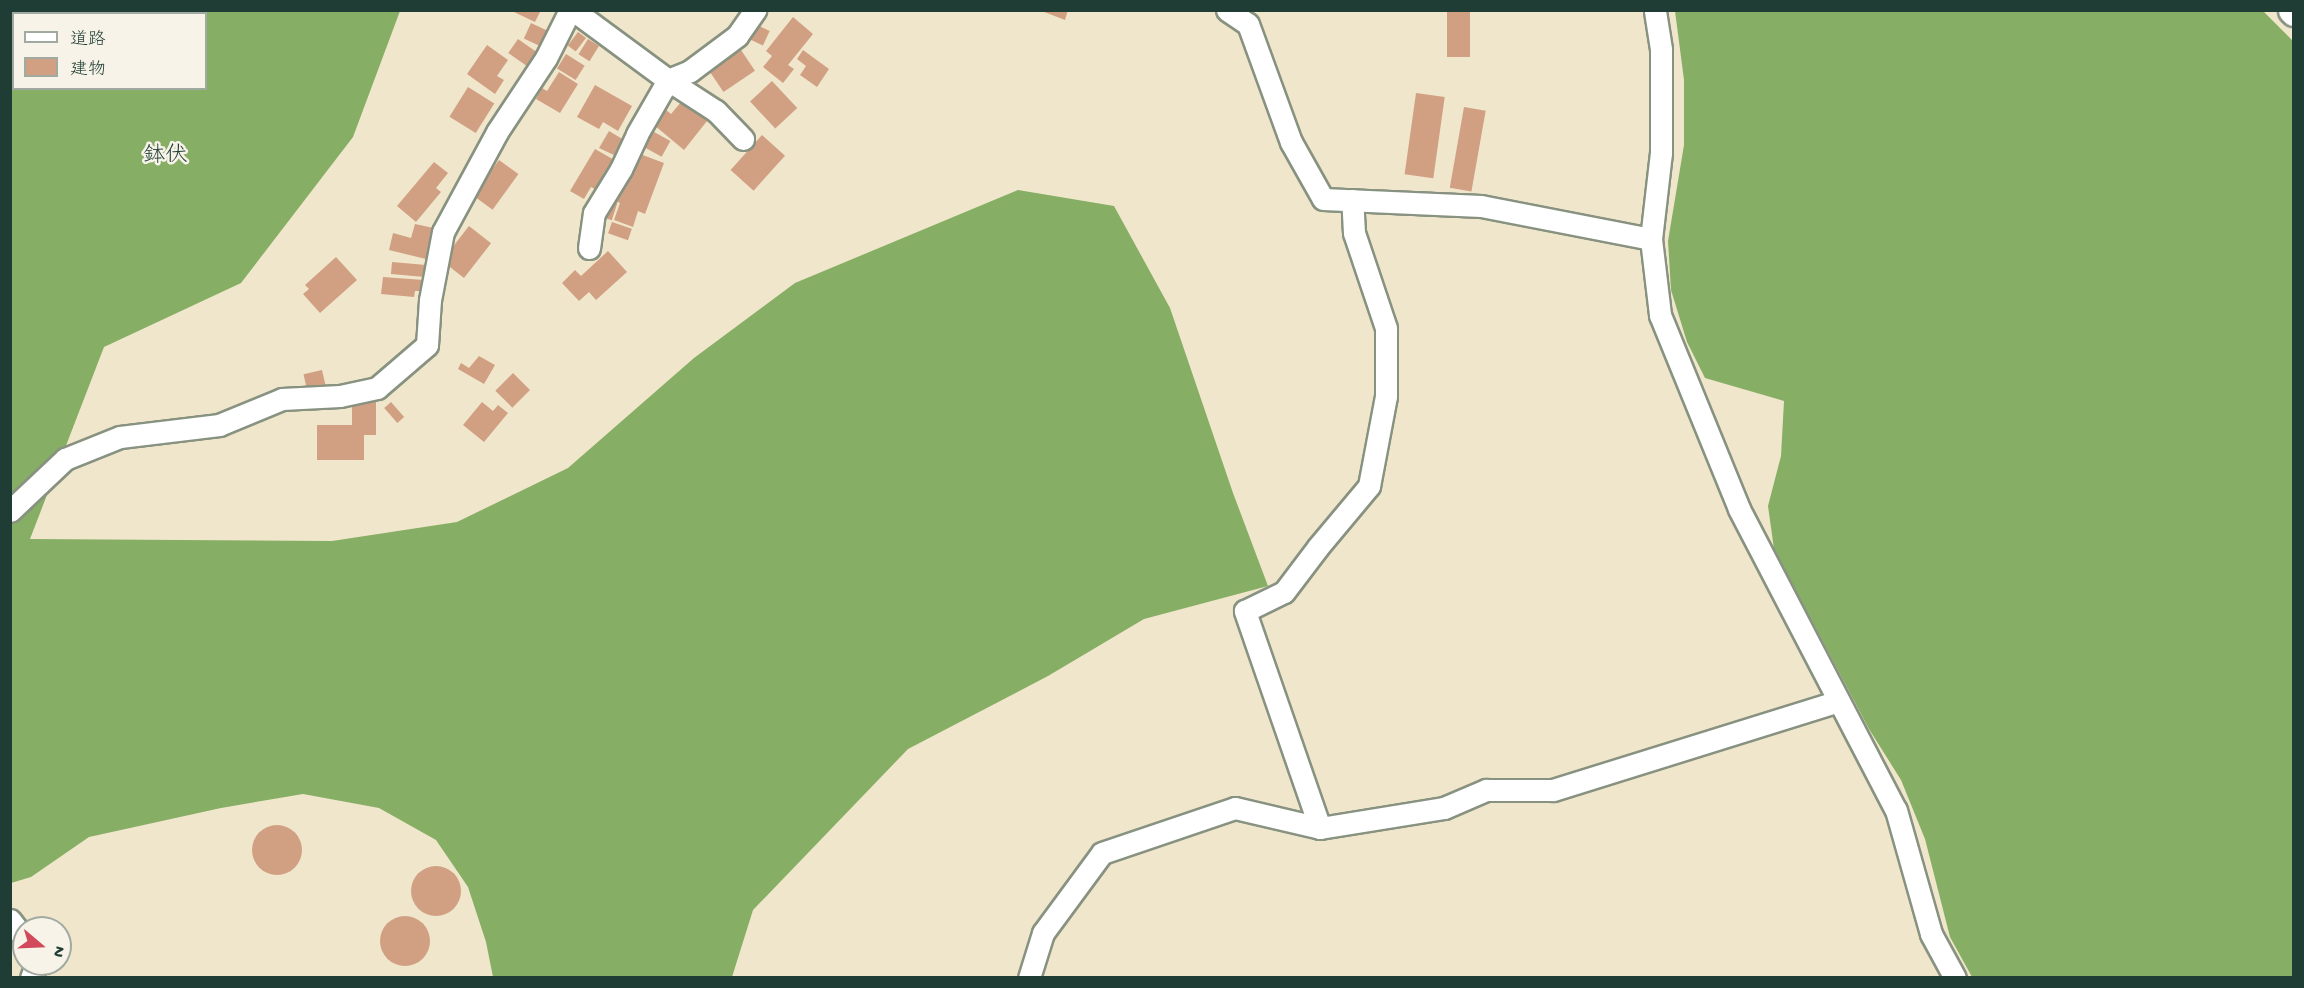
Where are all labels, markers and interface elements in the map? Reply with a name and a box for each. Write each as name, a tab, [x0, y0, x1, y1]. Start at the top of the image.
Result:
legend	[12, 12, 207, 90]
text: 道路	[70, 30, 106, 51]
text: 建物	[70, 60, 106, 81]
district label: 鉢伏	[143, 145, 187, 171]
north arrow	[12, 916, 72, 976]
text: N	[47, 943, 68, 959]

